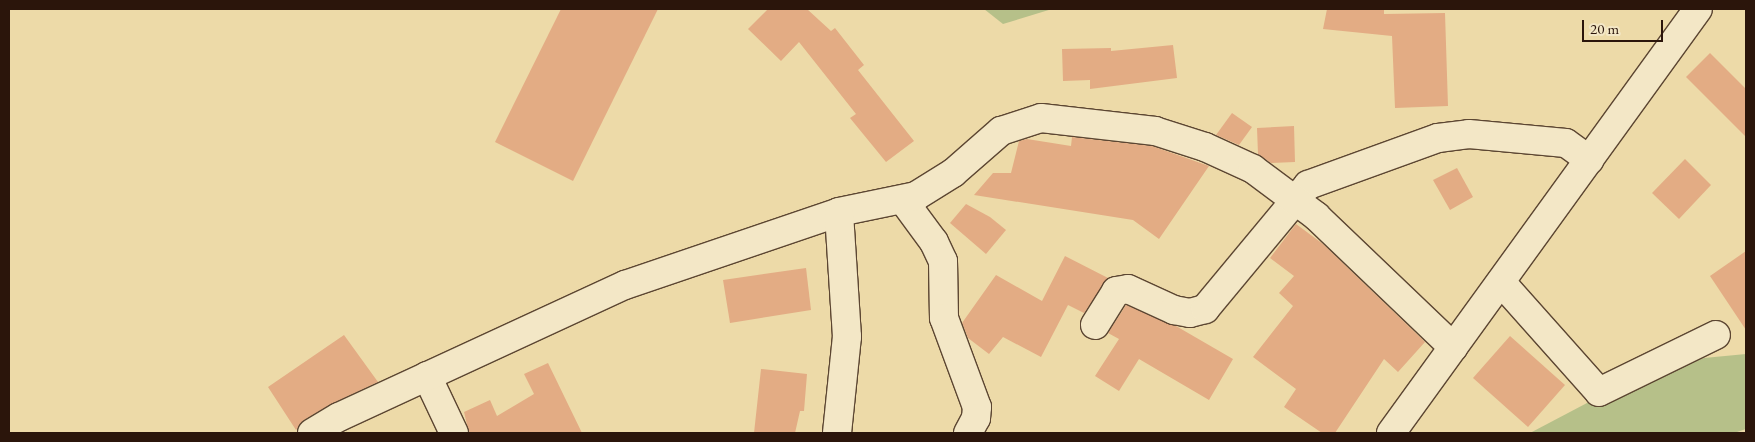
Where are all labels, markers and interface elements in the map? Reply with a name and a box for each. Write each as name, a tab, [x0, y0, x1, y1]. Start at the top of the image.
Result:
scale bar	[1585, 10, 1666, 42]
text: 20 m	[1590, 19, 1619, 38]

